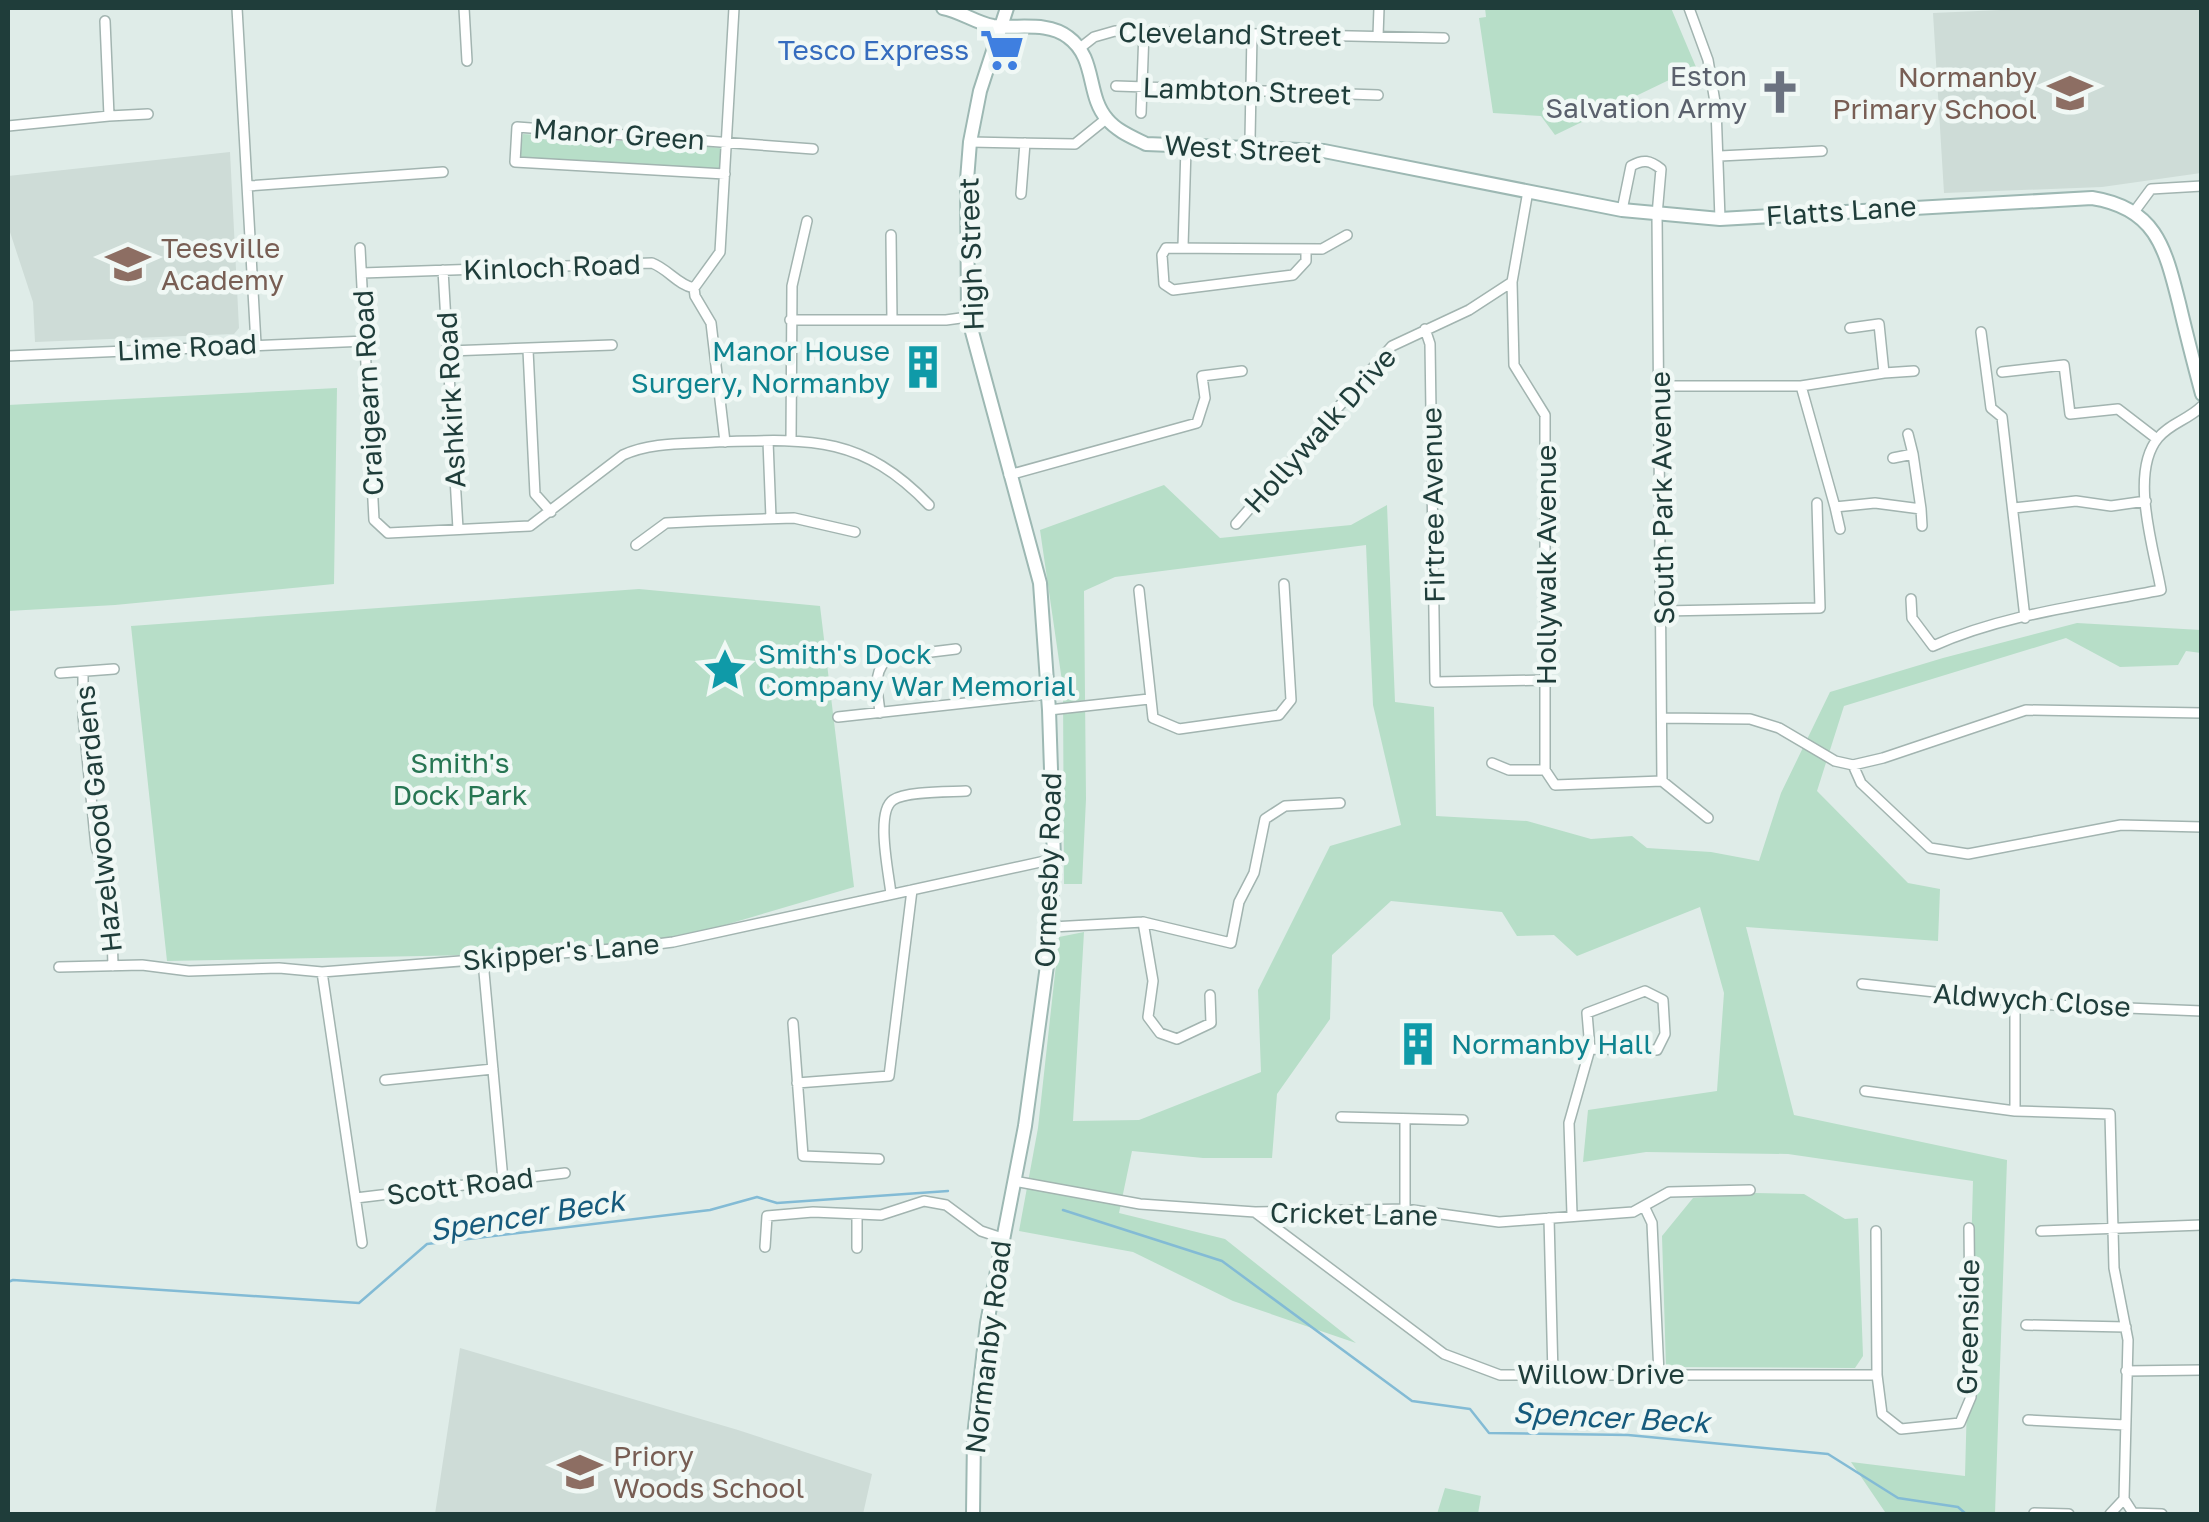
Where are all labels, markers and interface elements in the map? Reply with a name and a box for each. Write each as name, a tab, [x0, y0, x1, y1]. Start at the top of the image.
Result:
street label: Cleveland Street	[1118, 15, 1342, 52]
supermarket icon: Tesco Express	[978, 26, 1026, 74]
place label: Tesco Express	[778, 33, 969, 66]
place label: Eston Salvation Army	[1545, 59, 1747, 124]
place label: Normanby Primary School	[1832, 60, 2037, 125]
church icon: Eston Salvation Army	[1756, 68, 1804, 116]
school or university icon: Normanby Primary School	[2046, 69, 2094, 117]
street label: Lambton Street	[1142, 70, 1352, 111]
street label: Manor Green	[532, 111, 706, 156]
street label: West Street	[1163, 128, 1323, 169]
street label: High Street	[951, 177, 990, 331]
street label: Flatts Lane	[1765, 189, 1917, 232]
place label: Teesville Academy	[161, 231, 284, 296]
school or university icon: Teesville Academy	[104, 240, 152, 288]
street label: Kinloch Road	[463, 247, 641, 286]
street label: Craigearn Road	[346, 289, 389, 497]
street label: Ashkirk Road	[429, 311, 472, 489]
street label: Lime Road	[116, 326, 258, 367]
place label: Manor House Surgery, Normanby	[631, 334, 890, 399]
street label: Hollywalk Drive	[1237, 340, 1402, 519]
building icon: Manor House Surgery, Normanby	[899, 343, 947, 391]
street label: South Park Avenue	[1643, 371, 1680, 625]
street label: Firtree Avenue	[1414, 407, 1451, 603]
street label: Hollywalk Avenue	[1529, 445, 1562, 685]
place label: Smith's Dock Company War Memorial	[758, 637, 1076, 702]
place icon: Smith's Dock Company War Memorial	[701, 646, 749, 694]
street label: Hazelwood Gardens	[67, 684, 128, 954]
park label: Smith's Dock Park	[392, 746, 528, 811]
street label: Ormesby Road	[1028, 772, 1067, 968]
street label: Skipper's Lane	[461, 926, 661, 977]
street label: Aldwych Close	[1932, 976, 2132, 1023]
building icon: Normanby Hall	[1394, 1020, 1442, 1068]
place label: Normanby Hall	[1451, 1027, 1652, 1060]
street label: Scott Road	[385, 1160, 535, 1211]
water label: Spencer Beck	[427, 1181, 630, 1248]
street label: Cricket Lane	[1270, 1196, 1438, 1231]
street label: Normanby Road	[958, 1238, 1017, 1456]
street label: Greenside	[1950, 1259, 1985, 1395]
street label: Willow Drive	[1517, 1357, 1685, 1390]
water label: Spencer Beck	[1512, 1394, 1714, 1440]
place label: Priory Woods School	[613, 1439, 804, 1504]
school or university icon: Priory Woods School	[556, 1448, 604, 1496]

